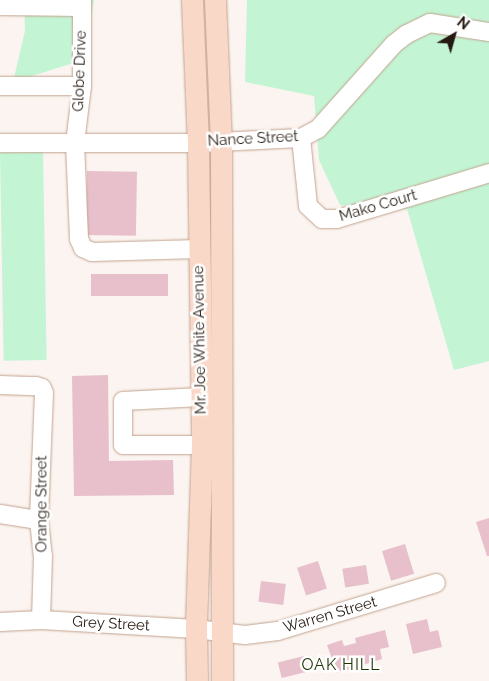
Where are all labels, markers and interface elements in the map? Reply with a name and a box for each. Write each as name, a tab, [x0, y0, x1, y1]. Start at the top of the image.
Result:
north arrow	[429, 10, 479, 60]
text: N	[454, 14, 472, 33]
street label: Globe Drive	[70, 30, 90, 112]
street label: Nance Street	[207, 128, 299, 150]
street label: Mako Court	[337, 186, 419, 226]
street label: Mr. Joe White Avenue	[190, 265, 210, 415]
street label: Orange Street	[33, 456, 51, 552]
street label: Warren Street	[281, 593, 379, 637]
street label: Grey Street	[72, 613, 150, 635]
district label: OAK HILL	[300, 655, 382, 675]

